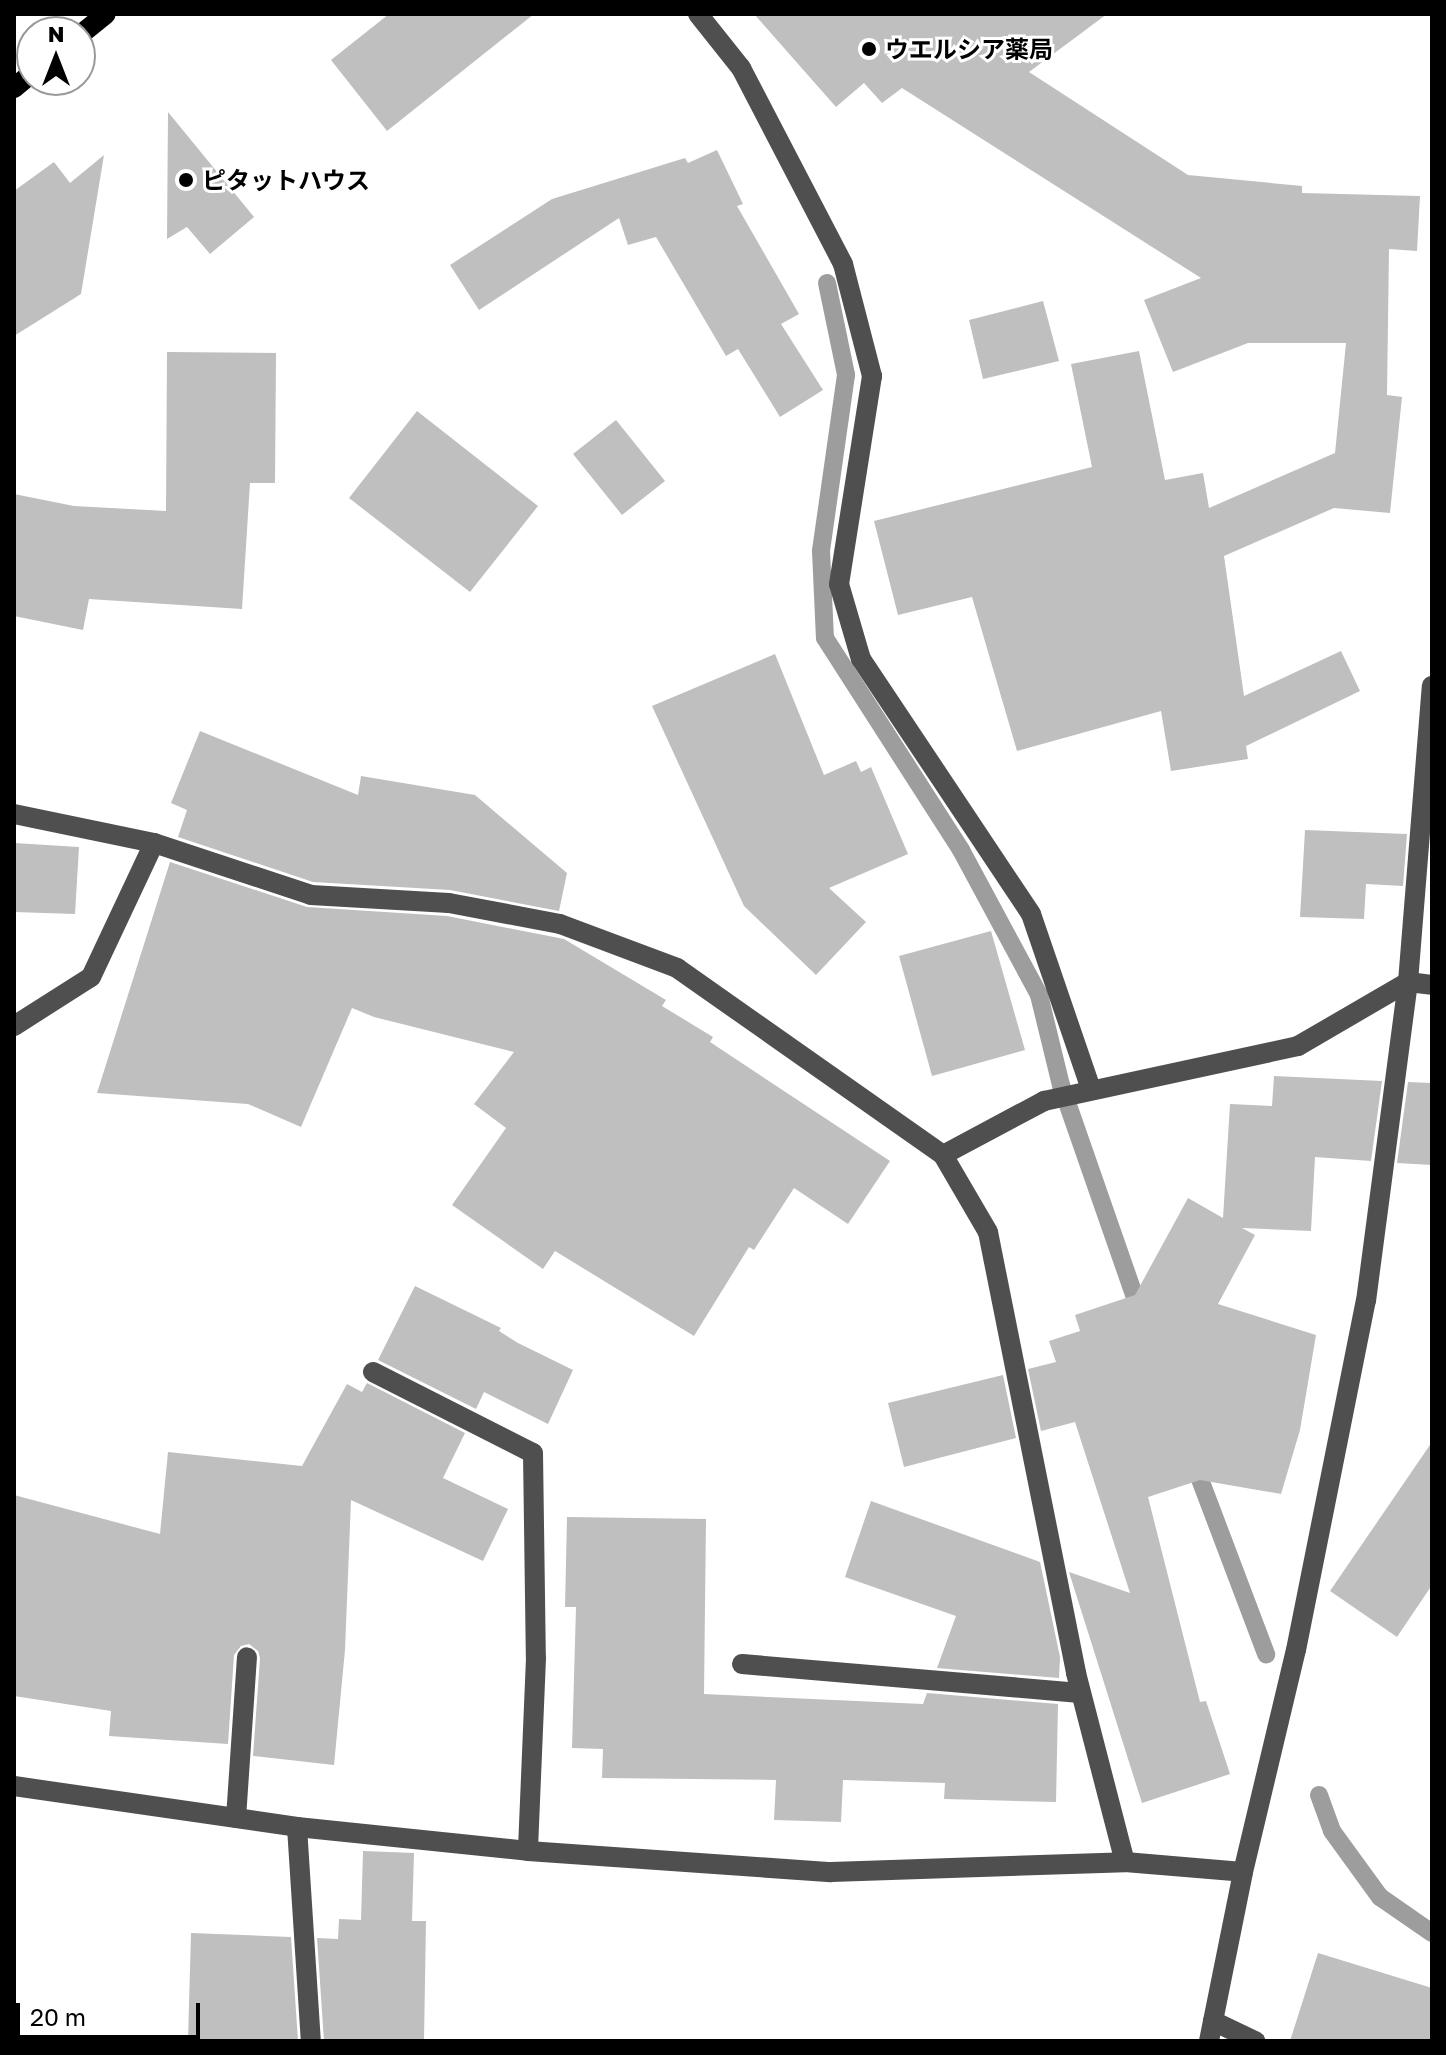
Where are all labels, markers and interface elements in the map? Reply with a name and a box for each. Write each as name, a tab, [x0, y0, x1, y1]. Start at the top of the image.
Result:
north arrow	[16, 16, 96, 96]
text: N	[48, 20, 64, 47]
place label: ウエルシア薬局	[885, 35, 1053, 63]
marker: ウエルシア薬局	[860, 40, 878, 58]
place label: ピタットハウス	[202, 166, 370, 194]
marker: ピタットハウス	[177, 171, 195, 189]
scale bar	[20, 1987, 204, 2037]
text: 20 m	[30, 2002, 86, 2031]

